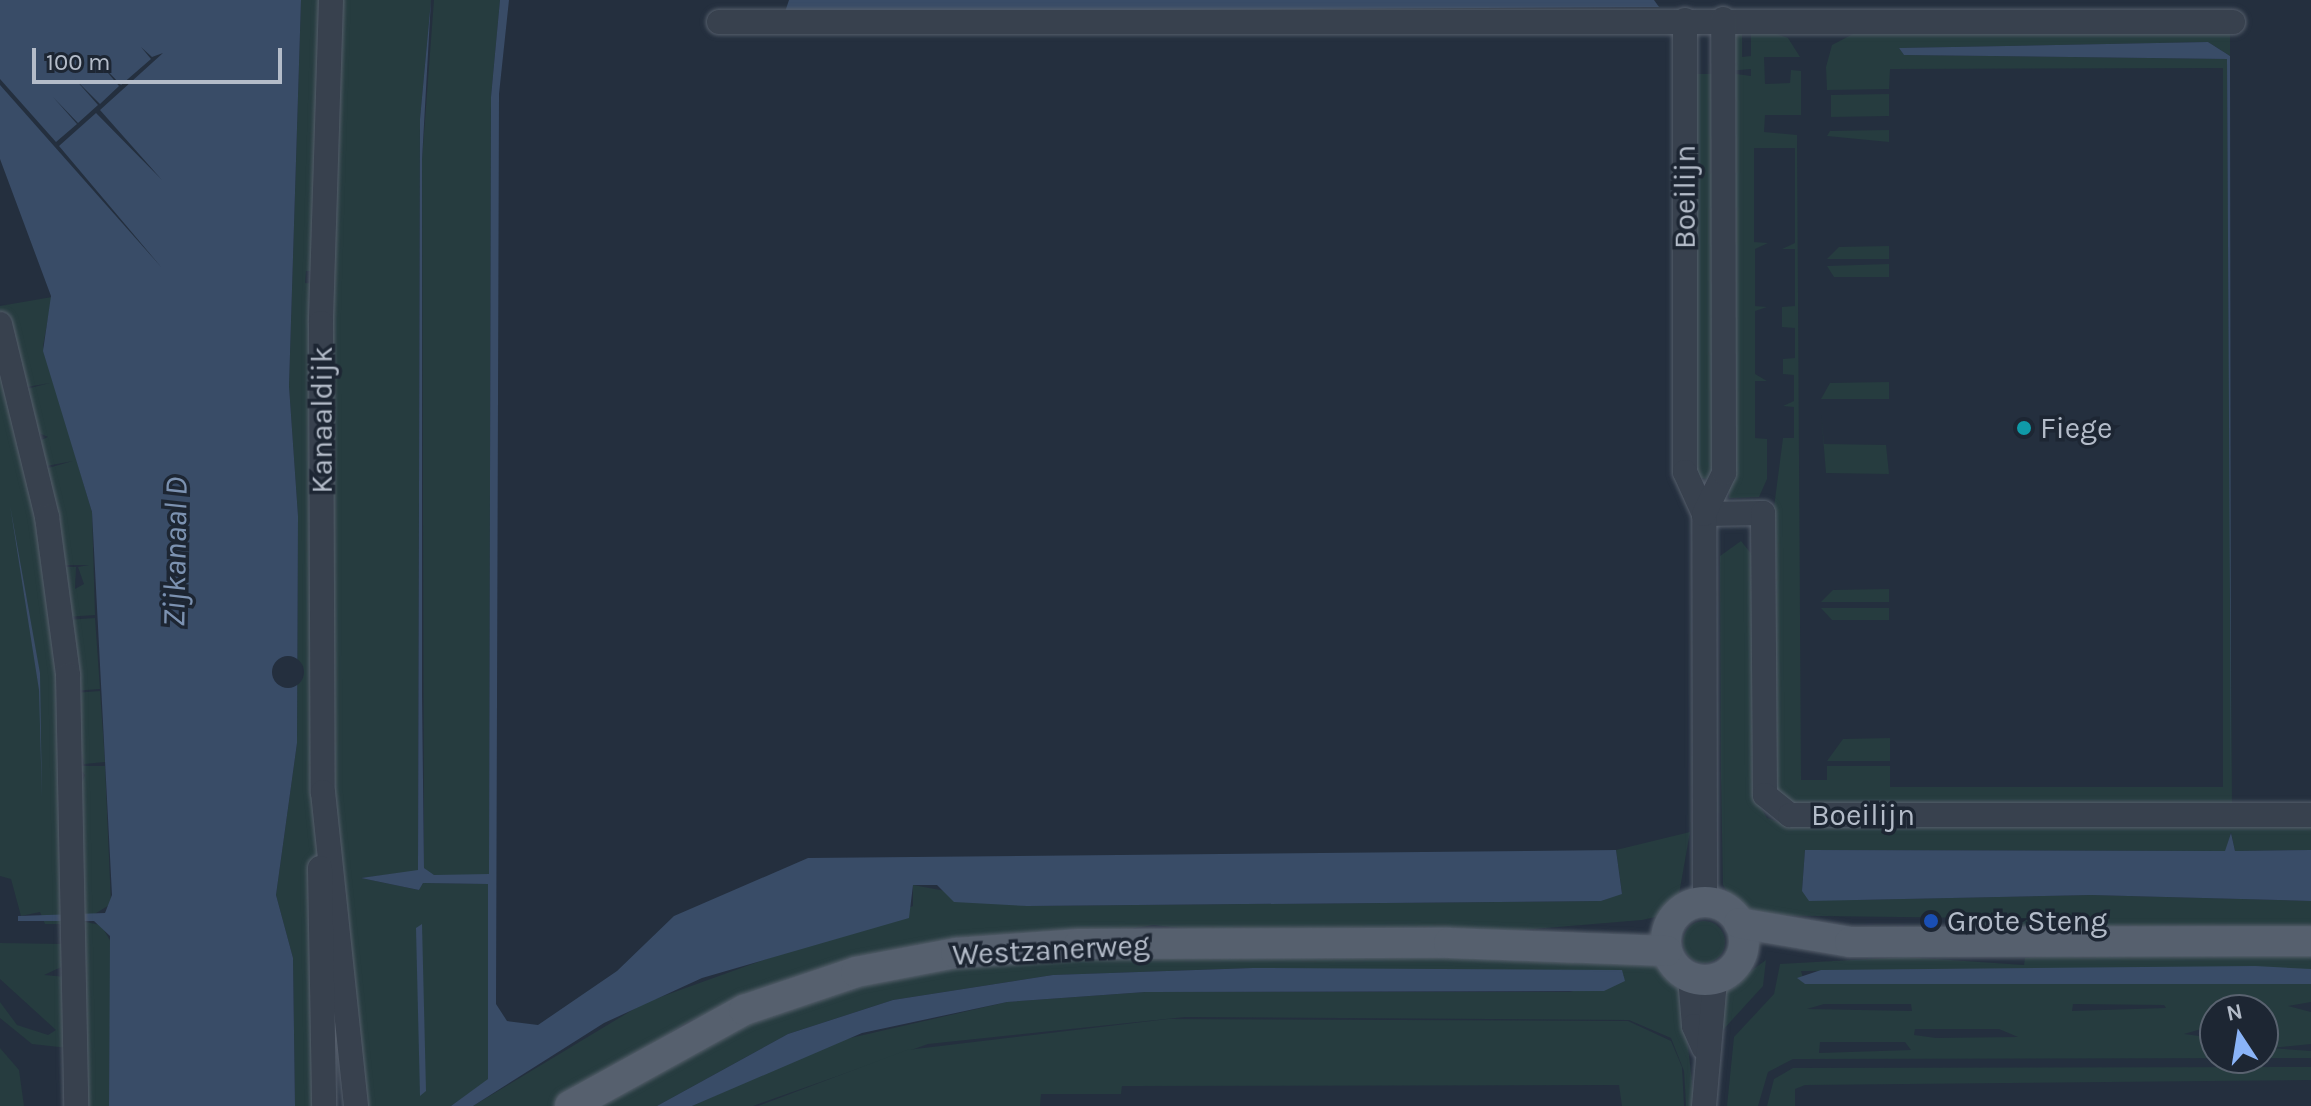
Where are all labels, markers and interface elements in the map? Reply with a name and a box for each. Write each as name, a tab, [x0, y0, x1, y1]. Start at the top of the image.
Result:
scale bar	[36, 32, 286, 82]
text: 100 m	[46, 48, 111, 76]
street label: Boeilijn	[1667, 145, 1703, 249]
street label: Kanaaldijk	[304, 346, 340, 494]
place label: Fiege	[2040, 410, 2112, 446]
marker: Fiege	[2015, 419, 2033, 437]
water label: Zijkanaal D	[155, 476, 197, 628]
street label: Boeilijn	[1811, 797, 1915, 833]
place label: Grote Steng	[1947, 903, 2107, 939]
marker: Grote Steng	[1922, 912, 1940, 930]
street label: Westzanerweg	[951, 927, 1151, 973]
north arrow	[2199, 994, 2279, 1074]
text: N	[2224, 998, 2245, 1027]

